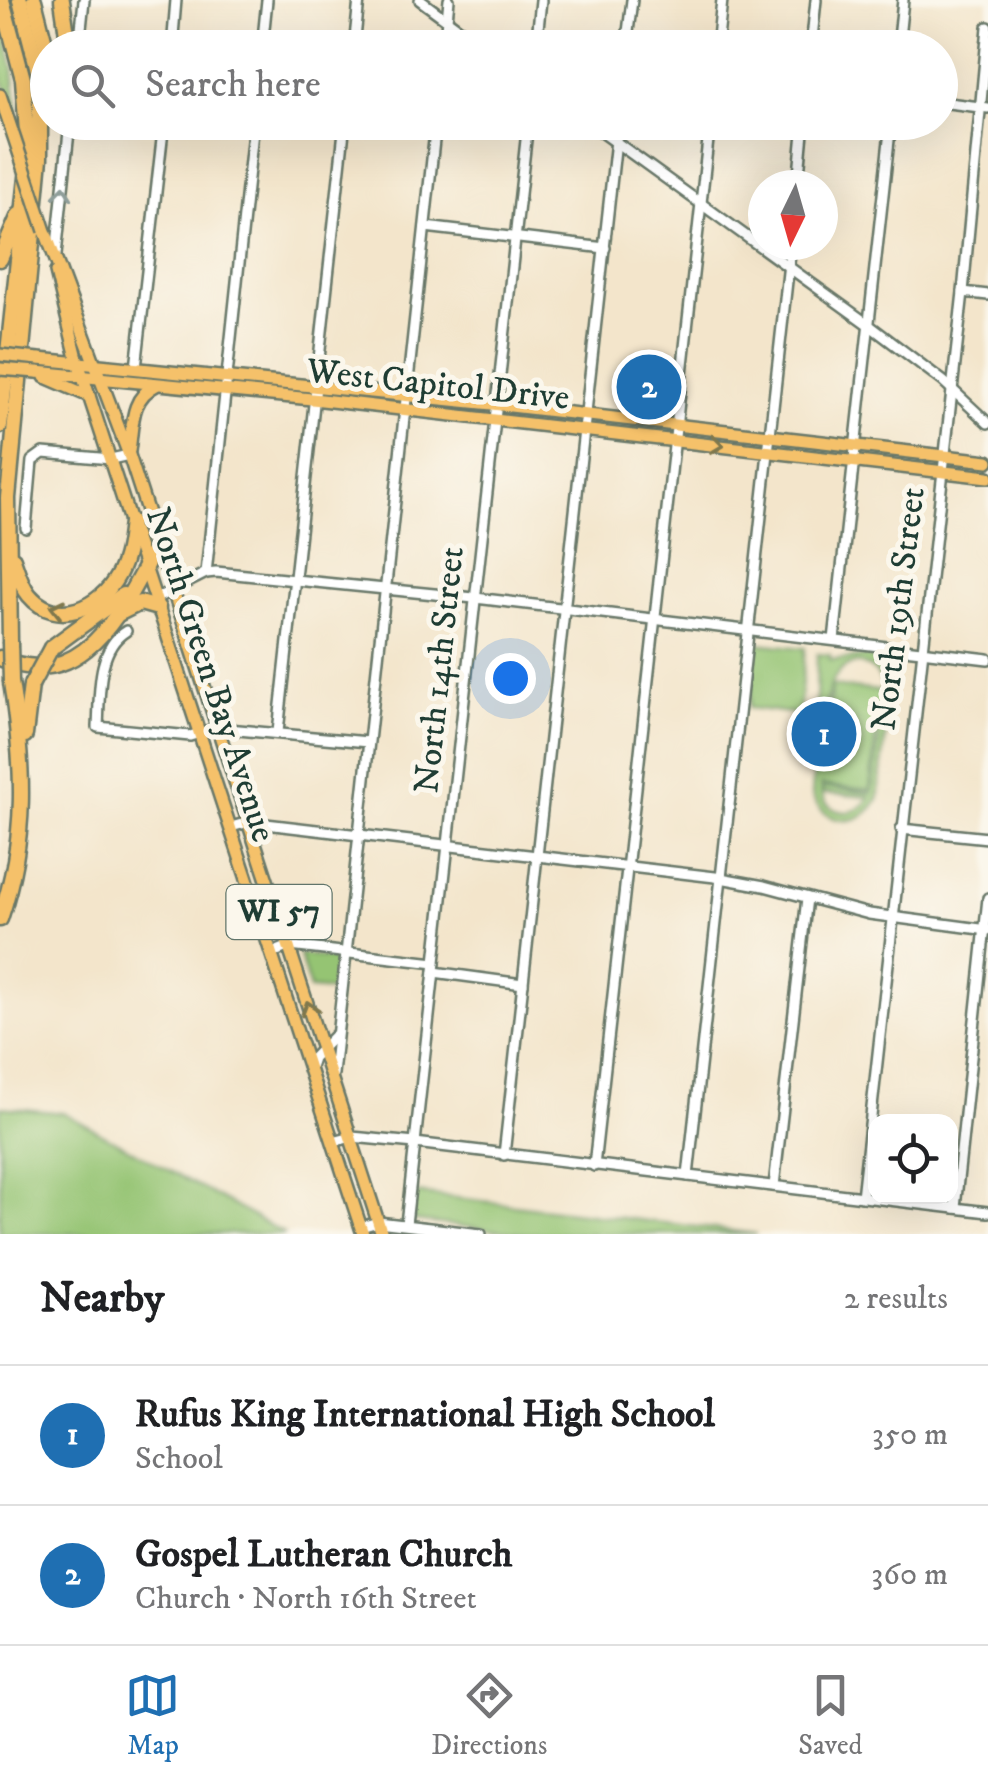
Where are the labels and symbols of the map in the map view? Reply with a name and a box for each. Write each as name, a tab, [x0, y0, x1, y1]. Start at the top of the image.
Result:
north arrow	[748, 170, 838, 260]
one-way arrow	[52, 184, 73, 200]
street label: West Capitol Drive	[303, 349, 572, 421]
pin: 2	[616, 350, 682, 424]
one-way arrow	[709, 434, 725, 455]
street label: North 19th Street	[862, 485, 936, 733]
street label: North Green Bay Avenue	[135, 502, 285, 848]
street label: North 14th Street	[405, 544, 475, 796]
one-way arrow	[48, 599, 65, 620]
your location	[485, 653, 536, 704]
pin: 1	[792, 696, 856, 772]
road number: WI 57	[226, 885, 332, 939]
one-way arrow	[300, 1000, 321, 1017]

